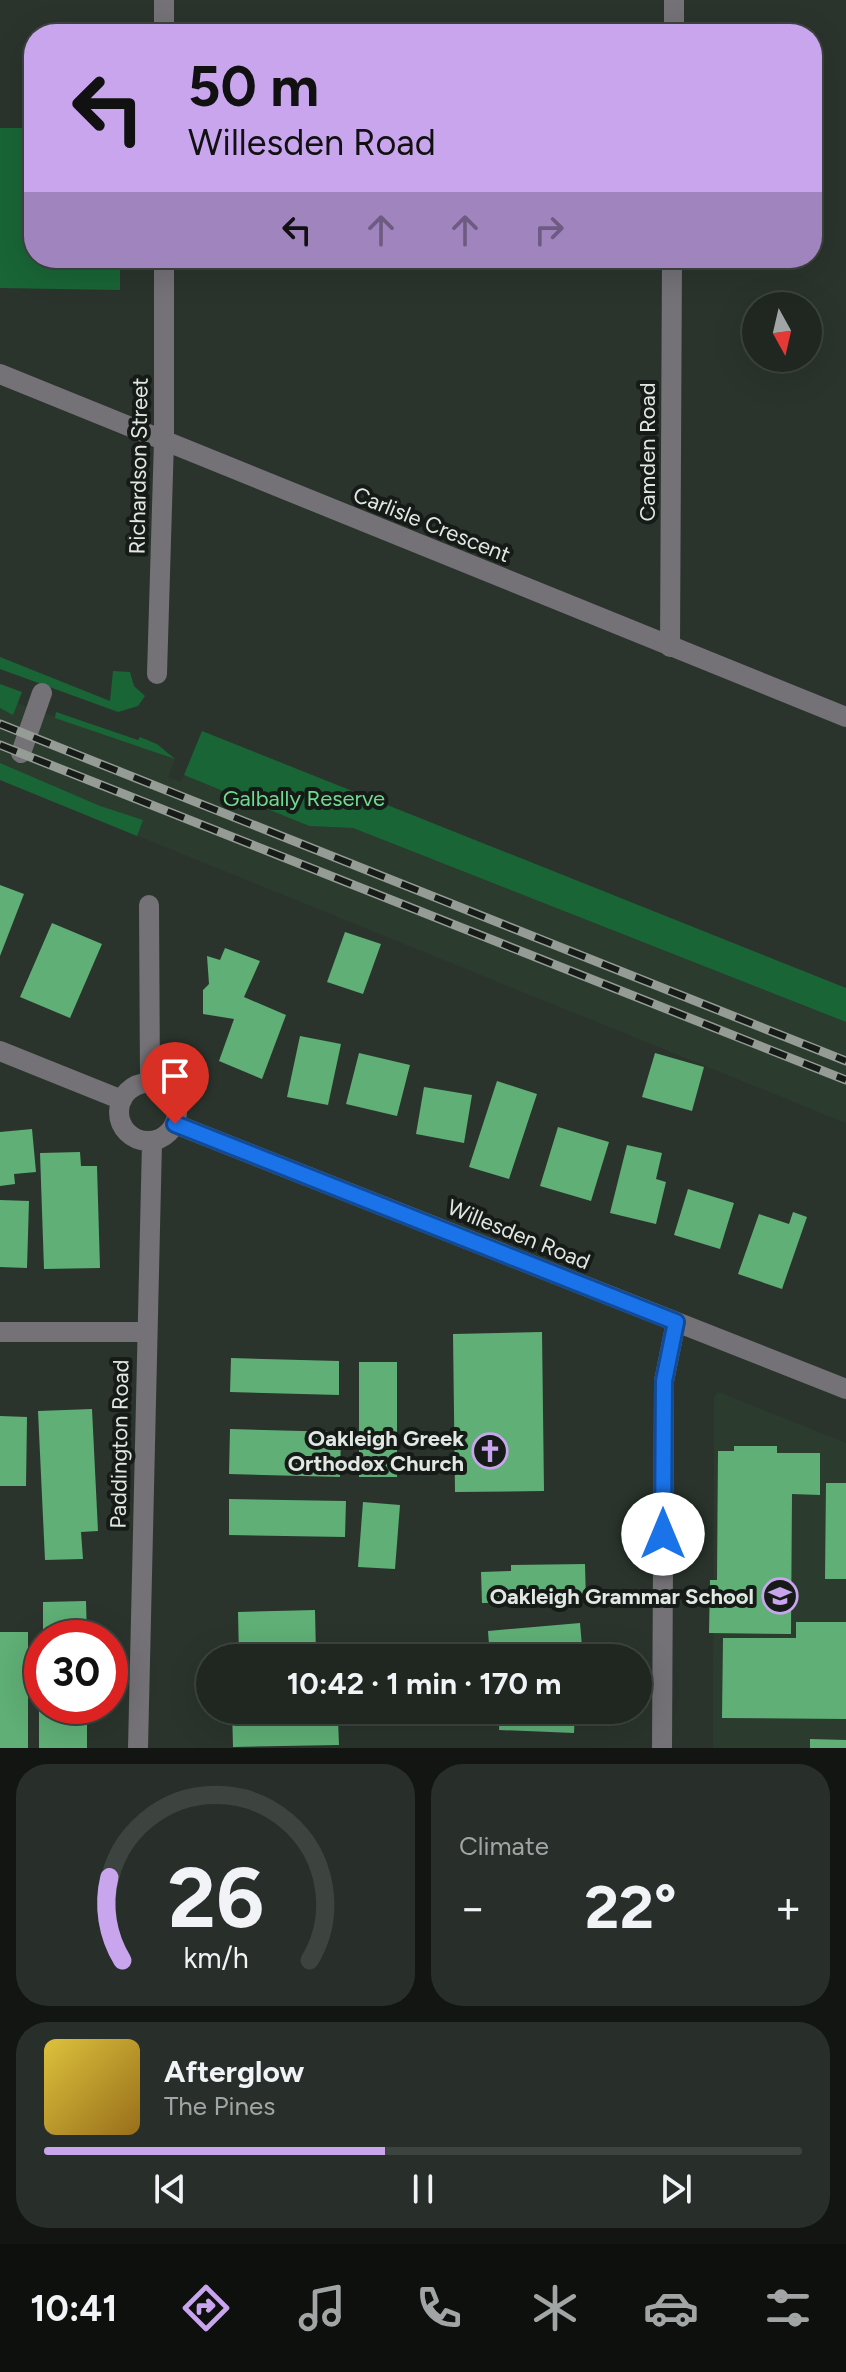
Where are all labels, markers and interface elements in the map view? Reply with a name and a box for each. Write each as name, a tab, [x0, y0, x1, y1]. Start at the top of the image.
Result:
text: 50 m	[188, 53, 319, 120]
icon: left	[56, 56, 160, 160]
text: Willesden Road	[188, 121, 436, 164]
icon: left	[275, 208, 319, 252]
icon: ahead	[359, 208, 403, 252]
icon: ahead	[443, 208, 487, 252]
icon: right	[527, 208, 571, 252]
north arrow	[742, 292, 822, 372]
map controls	[742, 292, 822, 372]
street label: Richardson Street	[123, 377, 154, 555]
street label: Camden Road	[634, 382, 661, 522]
street label: Carlisle Crescent	[349, 481, 514, 568]
park label: Galbally Reserve	[223, 785, 385, 812]
pin	[141, 1042, 209, 1124]
icon: arrive	[153, 1054, 197, 1098]
street label: Willesden Road	[444, 1194, 594, 1275]
street label: Paddington Road	[105, 1359, 134, 1529]
place label: Oakleigh Greek Orthodox Church	[288, 1425, 464, 1477]
church icon: Oakleigh Greek Orthodox Church	[471, 1432, 509, 1470]
position arrow	[621, 1492, 705, 1576]
school or university icon: Oakleigh Grammar School	[761, 1577, 799, 1615]
place label: Oakleigh Grammar School	[490, 1583, 754, 1610]
speed limit sign: 30	[24, 1620, 128, 1724]
text: 10:42 · 1 min · 170 m	[287, 1665, 561, 1702]
text: Climate	[459, 1830, 549, 1862]
text: 26	[167, 1848, 264, 1948]
text: 22°	[584, 1871, 677, 1943]
text: −	[459, 1881, 486, 1934]
text: +	[775, 1881, 802, 1934]
text: km/h	[183, 1941, 248, 1975]
text: Afterglow	[164, 2053, 304, 2090]
text: The Pines	[164, 2090, 275, 2122]
icon: previous	[148, 2167, 192, 2211]
icon: pause	[401, 2167, 445, 2211]
icon: next	[654, 2167, 698, 2211]
icon: directions	[178, 2280, 234, 2336]
icon: music	[294, 2280, 350, 2336]
icon: phone	[411, 2280, 467, 2336]
icon: climate	[527, 2280, 583, 2336]
icon: car	[643, 2280, 699, 2336]
icon: filters	[760, 2280, 816, 2336]
text: 10:41	[30, 2287, 118, 2330]

